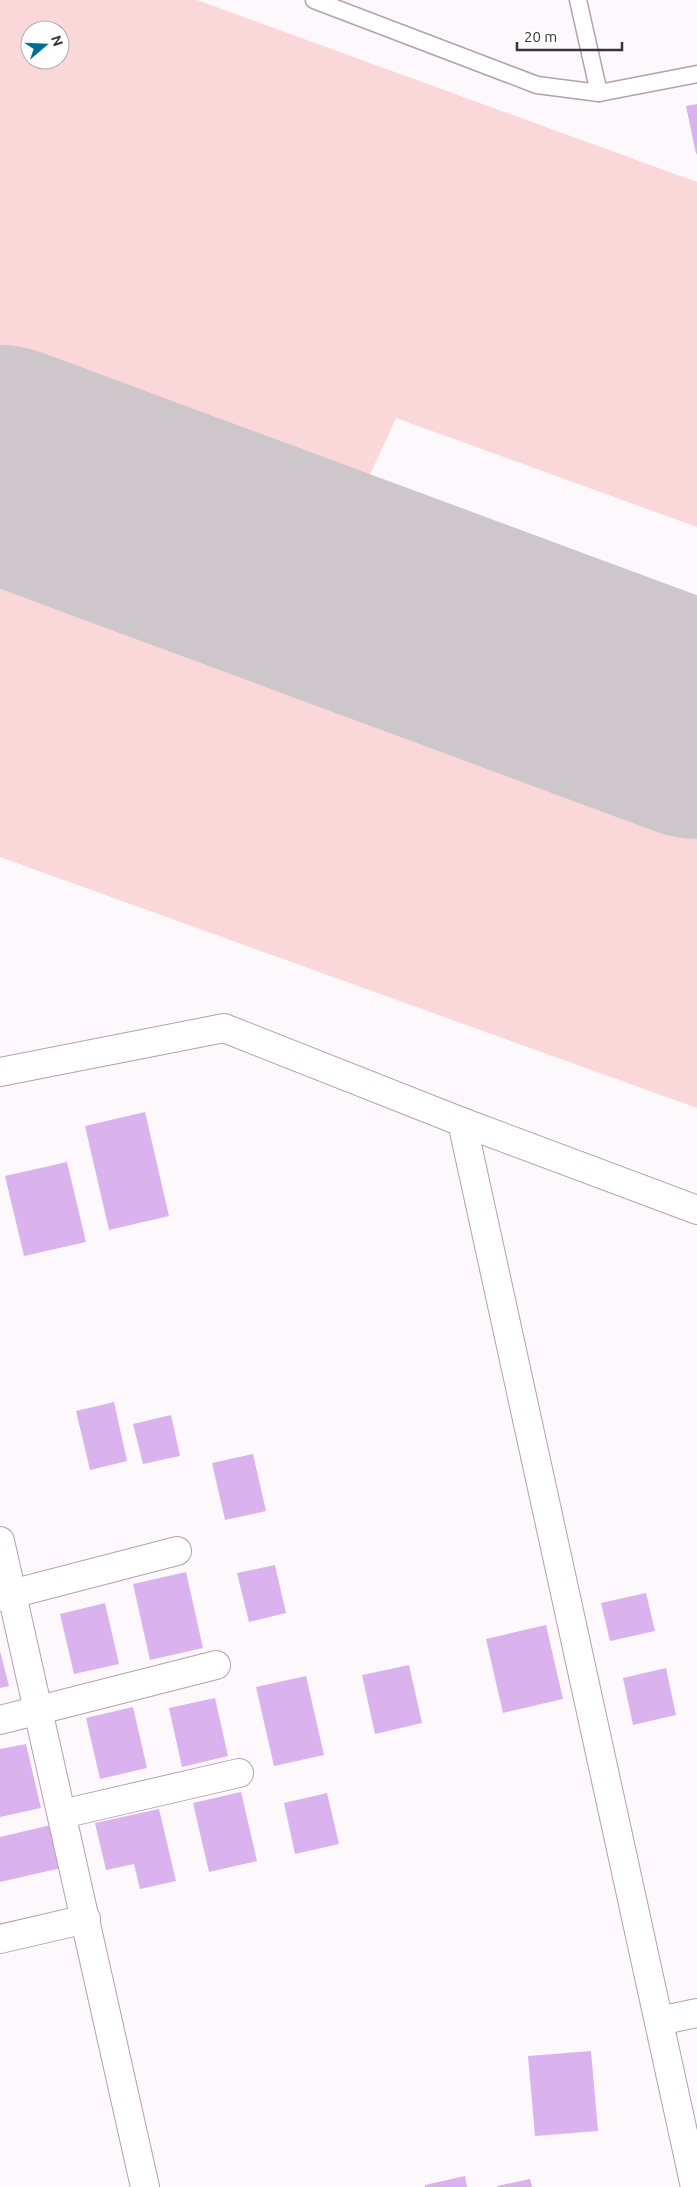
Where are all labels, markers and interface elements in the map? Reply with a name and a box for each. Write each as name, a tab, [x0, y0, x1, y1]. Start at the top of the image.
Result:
north arrow	[20, 20, 70, 70]
scale bar	[517, 20, 622, 52]
text: 20 m	[524, 28, 557, 45]
text: N	[48, 33, 67, 48]

